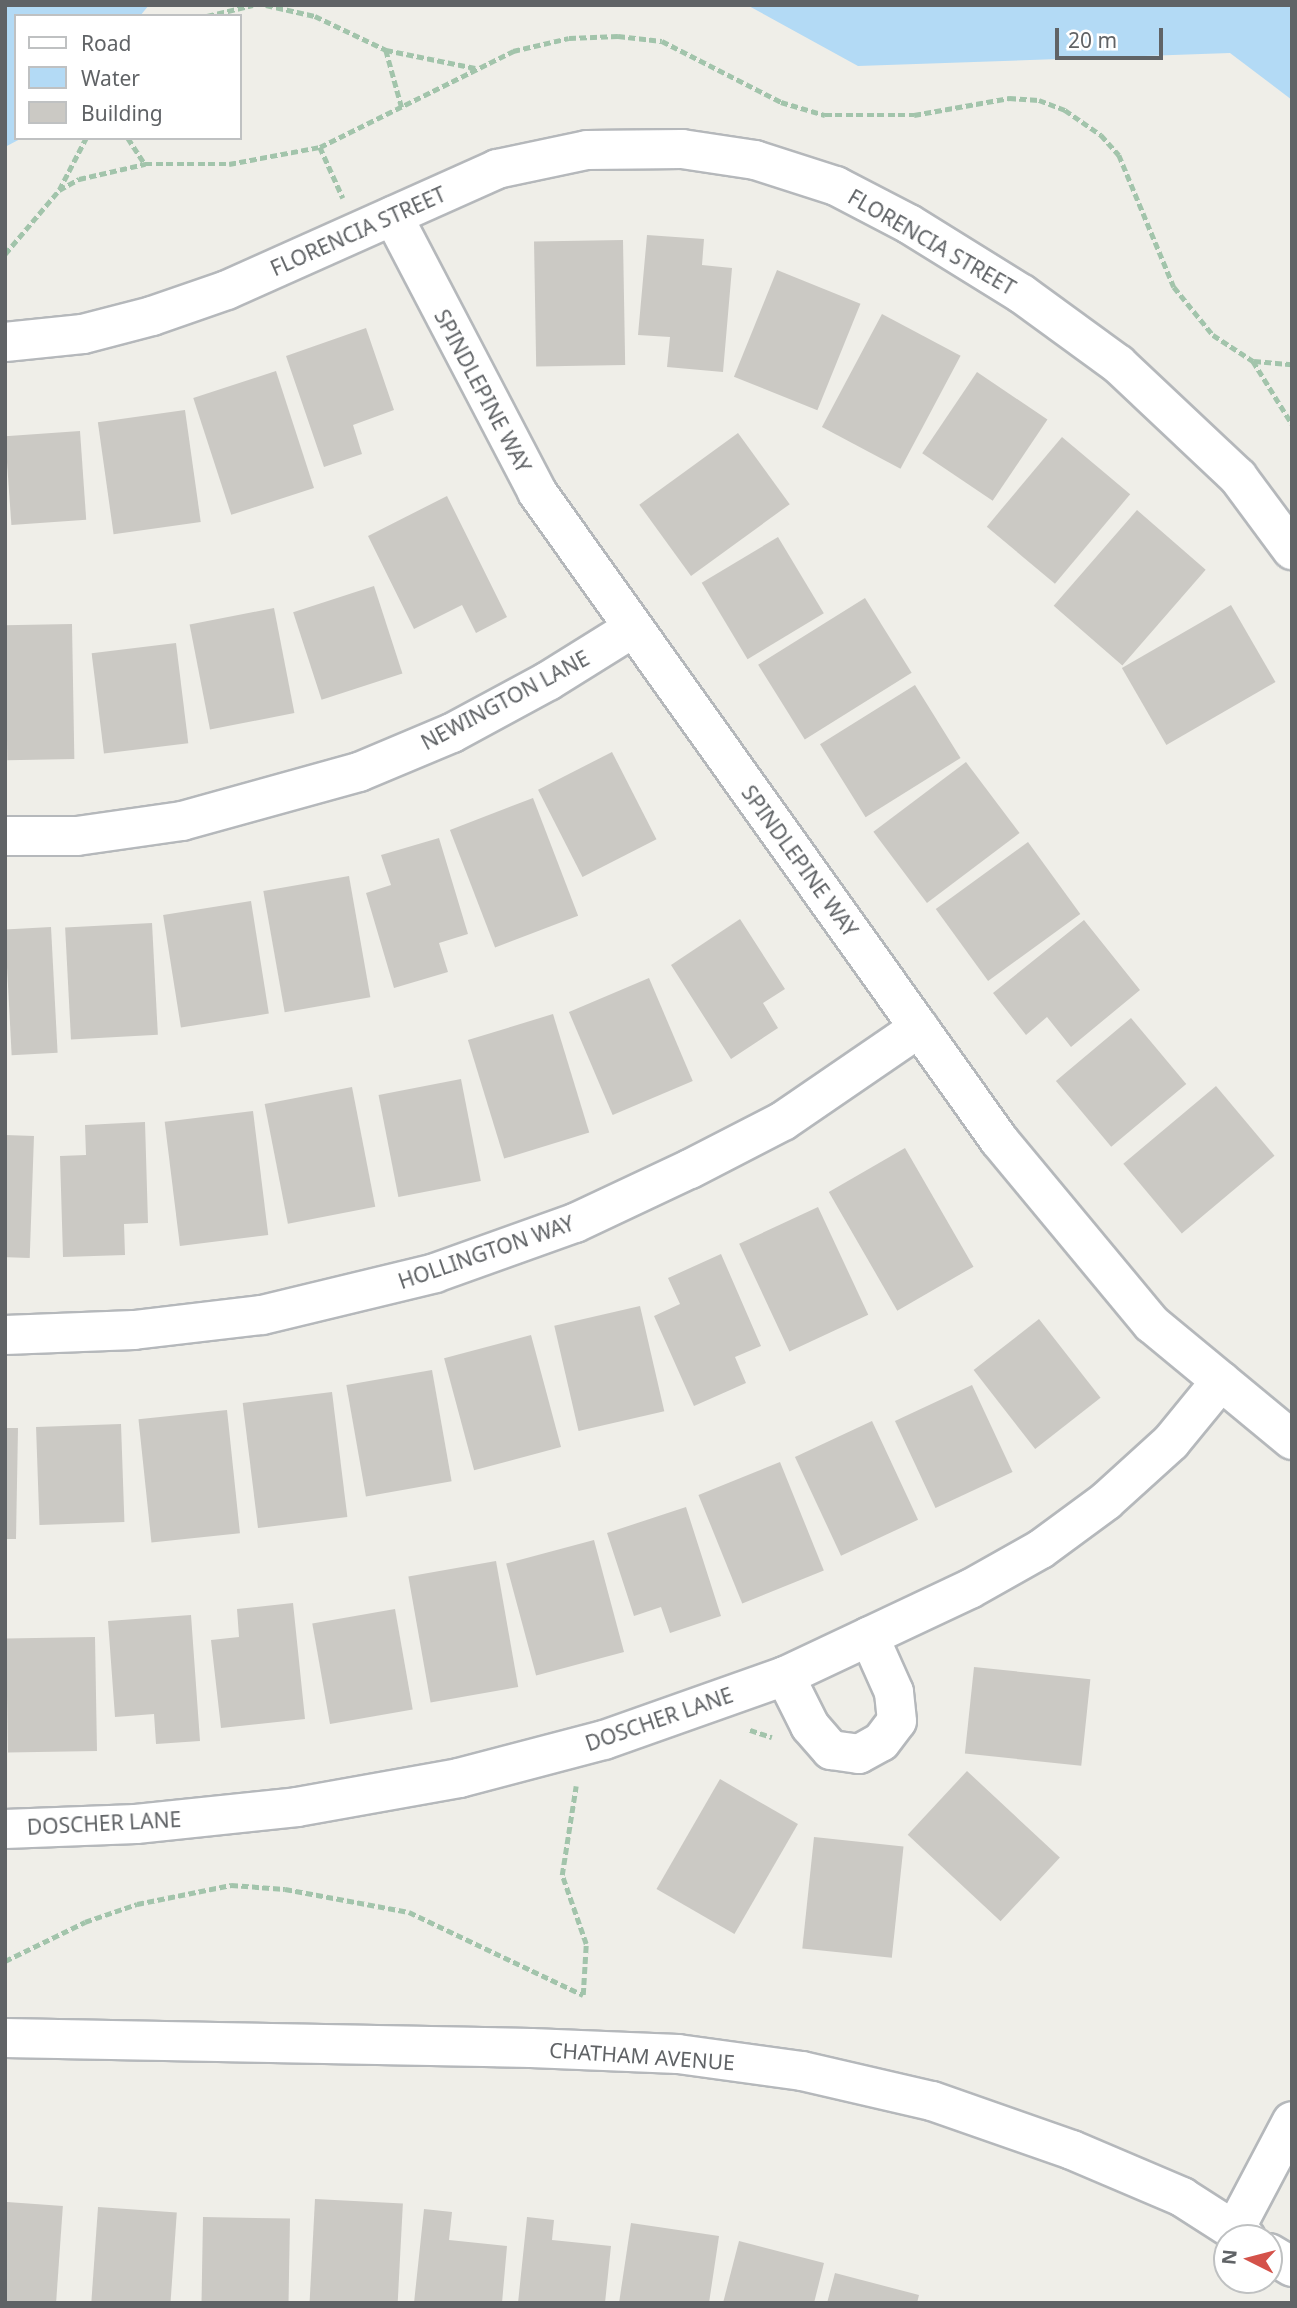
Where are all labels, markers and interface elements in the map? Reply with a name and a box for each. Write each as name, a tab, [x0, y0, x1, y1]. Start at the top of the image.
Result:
legend	[14, 14, 242, 140]
scale bar	[1059, 14, 1168, 58]
text: 20 m	[1068, 26, 1117, 54]
text: Road	[81, 29, 131, 57]
text: Water	[81, 64, 140, 92]
text: Building	[81, 99, 163, 127]
street label: FLORENCIA STREET	[266, 181, 450, 281]
street label: FLORENCIA STREET	[844, 184, 1020, 300]
street label: SPINDLEPINE WAY	[429, 305, 537, 477]
street label: NEWINGTON LANE	[417, 645, 593, 755]
street label: SPINDLEPINE WAY	[737, 780, 863, 942]
street label: HOLLINGTON WAY	[395, 1210, 577, 1294]
street label: DOSCHER LANE	[582, 1682, 736, 1756]
street label: DOSCHER LANE	[26, 1806, 182, 1840]
street label: CHATHAM AVENUE	[548, 2037, 736, 2075]
north arrow	[1213, 2224, 1283, 2294]
text: N	[1215, 2248, 1243, 2266]

